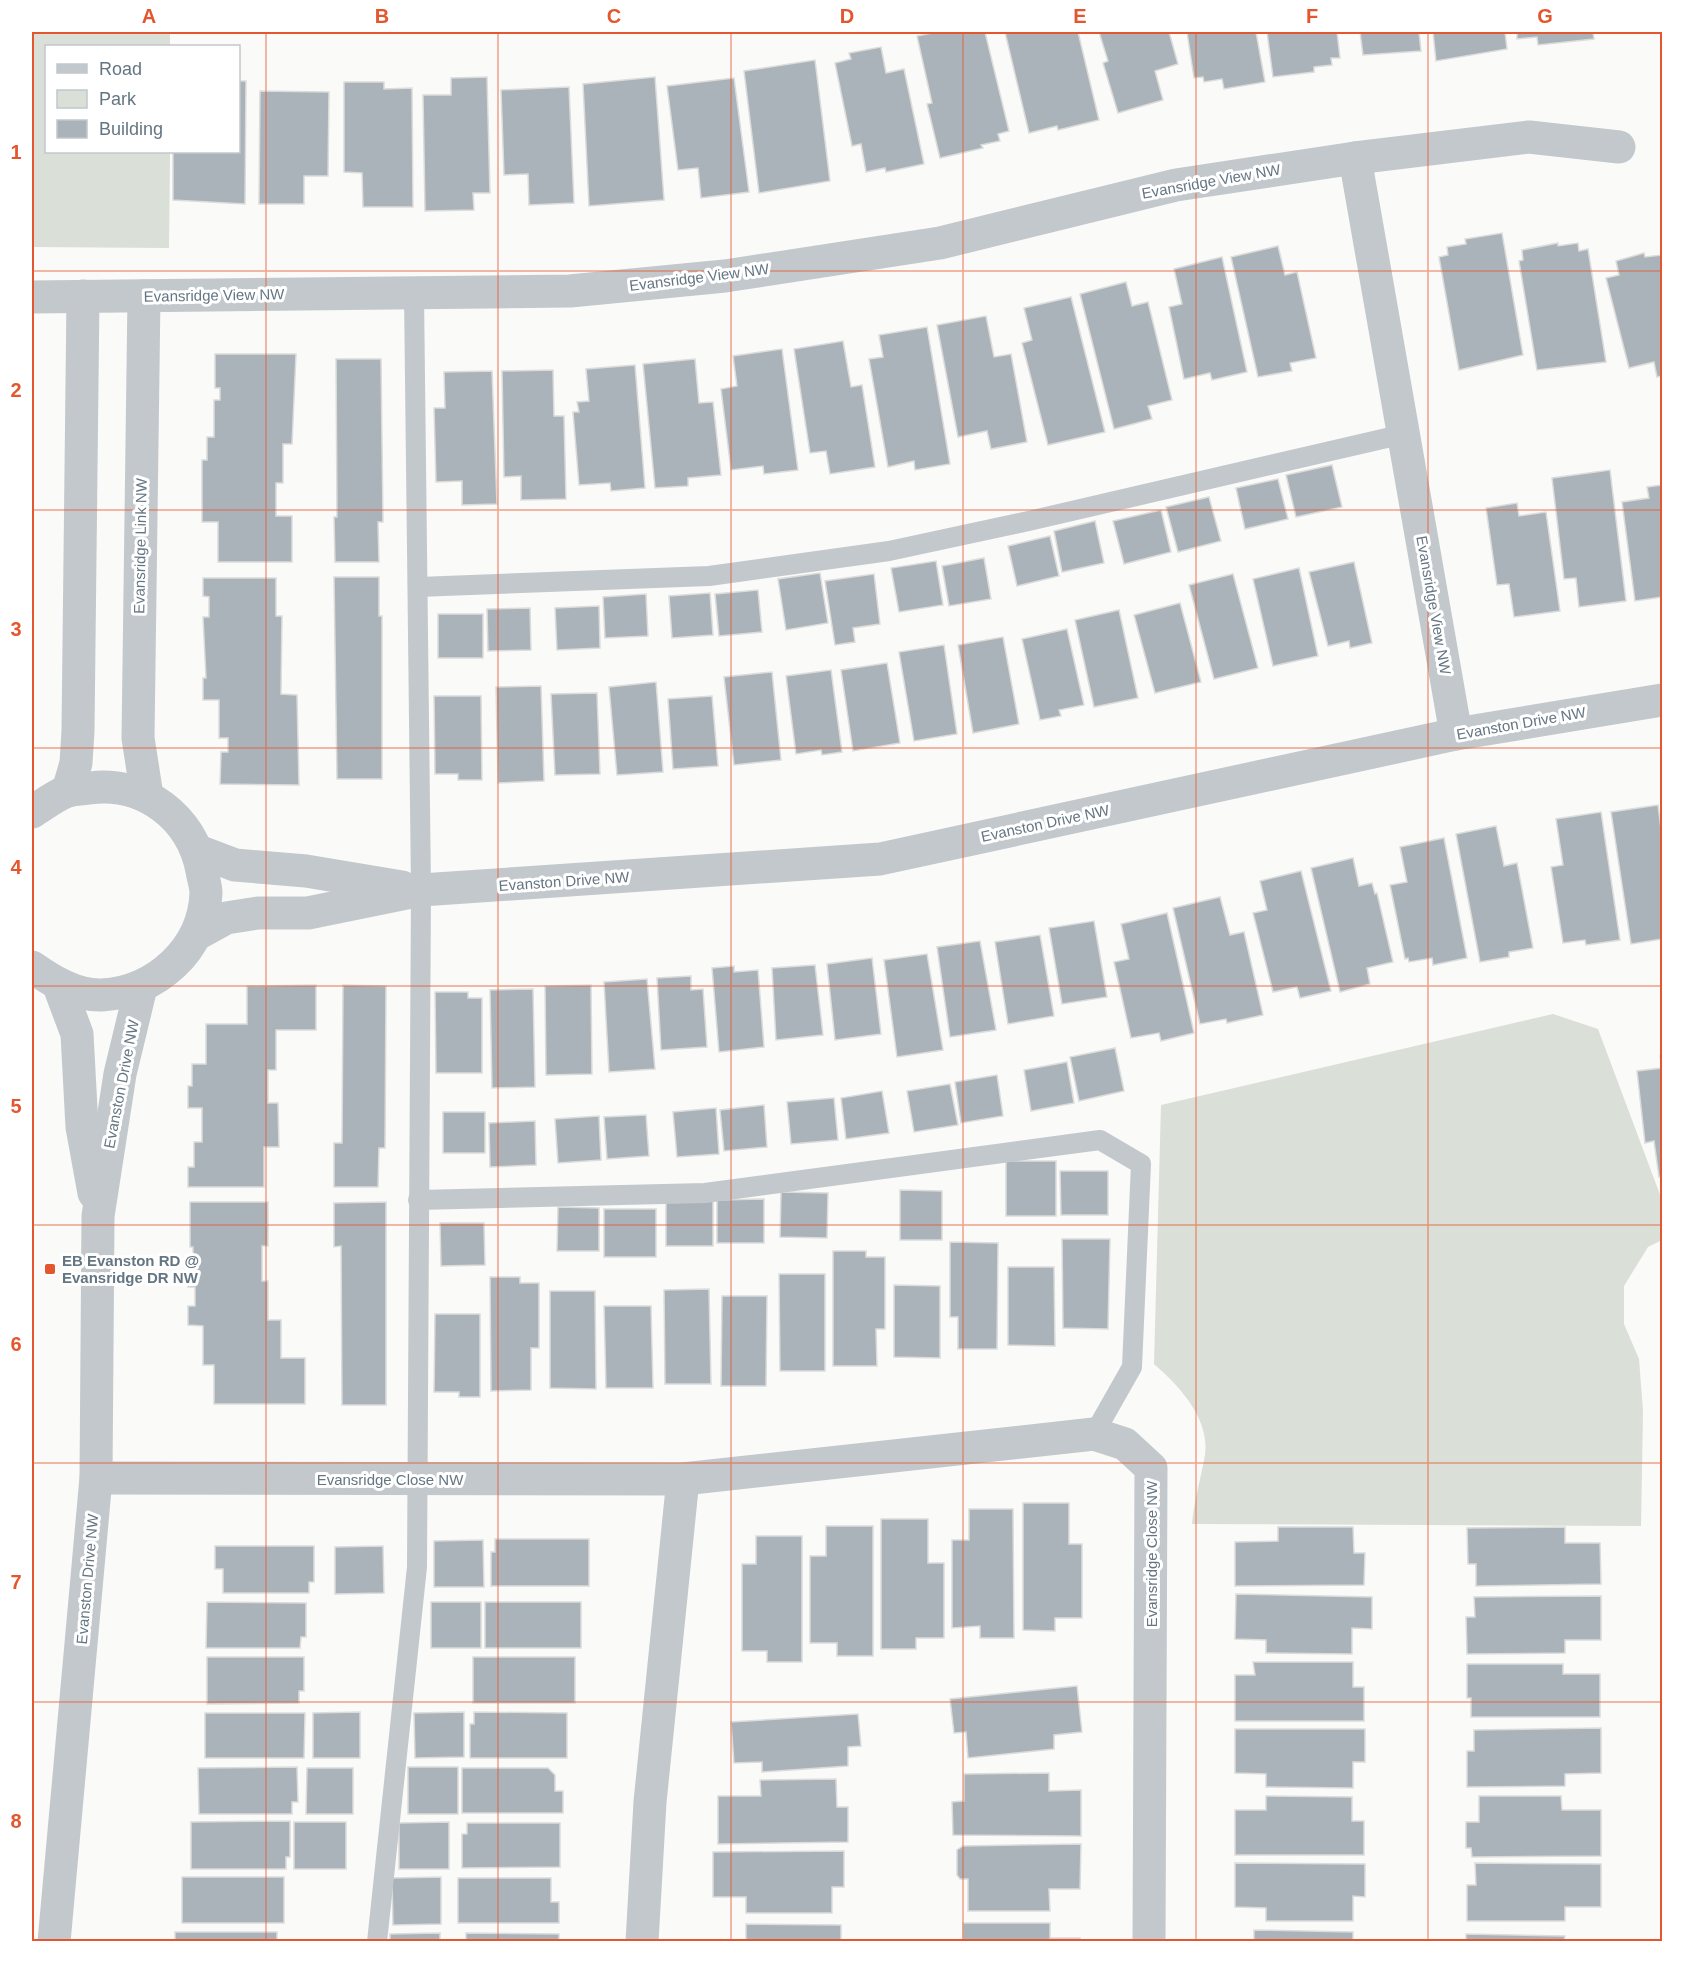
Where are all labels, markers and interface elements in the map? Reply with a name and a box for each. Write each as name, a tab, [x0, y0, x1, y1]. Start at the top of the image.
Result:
text: A	[142, 5, 156, 27]
text: B	[375, 5, 389, 27]
text: C	[607, 5, 621, 27]
text: D	[840, 5, 854, 27]
text: E	[1073, 5, 1087, 27]
text: F	[1306, 5, 1318, 27]
text: G	[1537, 5, 1553, 27]
legend	[45, 45, 240, 153]
text: Road	[99, 59, 142, 79]
text: Park	[99, 89, 137, 109]
text: Building	[99, 119, 163, 139]
text: 1	[10, 141, 22, 163]
street label: Evansridge View NW	[1140, 160, 1283, 202]
street label: Evansridge View NW	[628, 260, 771, 294]
street label: Evansridge View NW	[144, 285, 285, 305]
text: 2	[10, 379, 22, 401]
street label: Evansridge Link NW	[130, 477, 150, 614]
street label: Evansridge View NW	[1413, 534, 1455, 677]
text: 3	[10, 618, 22, 640]
street label: Evanston Drive NW	[1455, 703, 1588, 743]
street label: Evanston Drive NW	[979, 801, 1112, 845]
text: 4	[10, 856, 22, 878]
street label: Evanston Drive NW	[498, 868, 631, 894]
street label: Evanston Drive NW	[100, 1017, 142, 1150]
text: 5	[10, 1095, 22, 1117]
place label: EB Evanston RD @ Evansridge DR NW	[62, 1252, 199, 1286]
marker: EB Evanston RD @ Evansridge DR NW	[43, 1262, 57, 1276]
text: 6	[10, 1333, 22, 1355]
street label: Evansridge Close NW	[317, 1471, 464, 1488]
street label: Evansridge Close NW	[1143, 1480, 1160, 1627]
street label: Evanston Drive NW	[73, 1512, 101, 1645]
text: 7	[10, 1571, 22, 1593]
text: 8	[10, 1810, 22, 1832]

